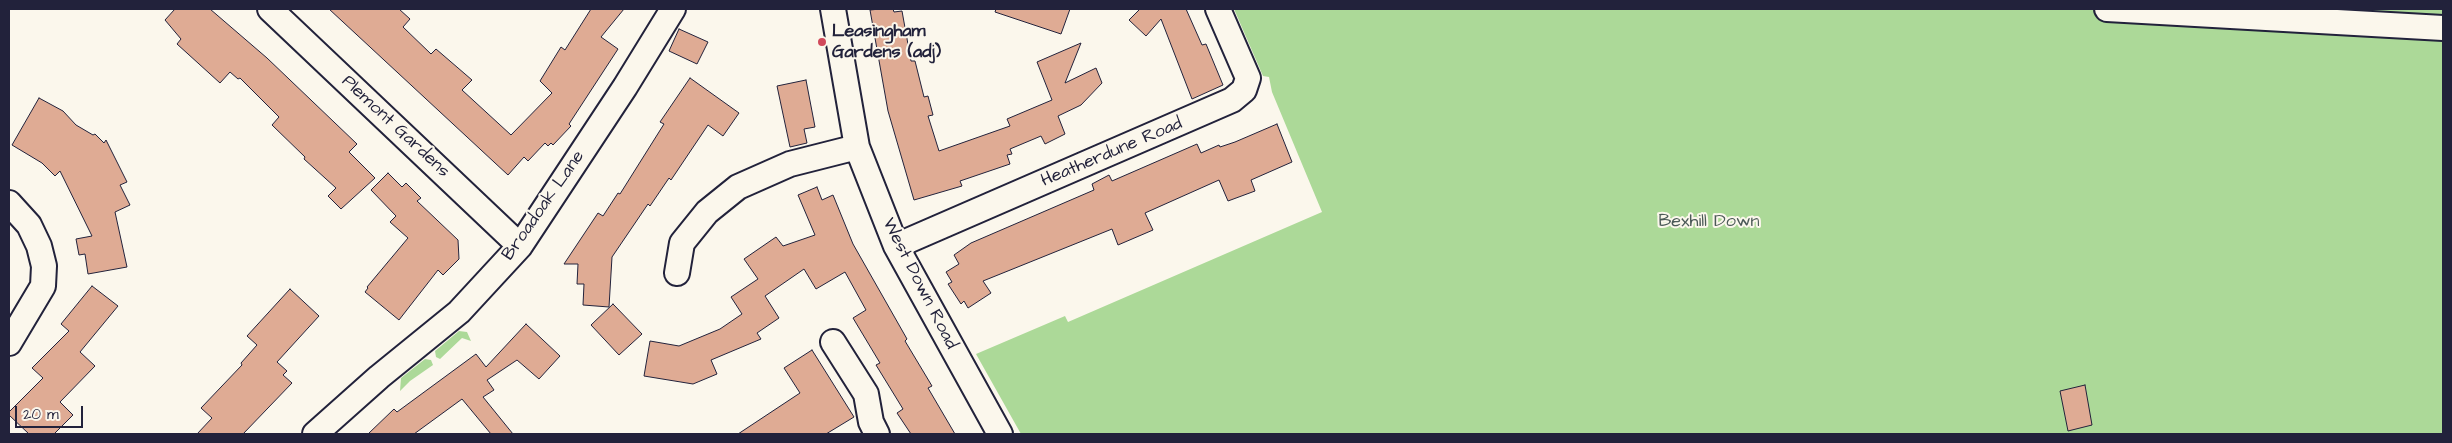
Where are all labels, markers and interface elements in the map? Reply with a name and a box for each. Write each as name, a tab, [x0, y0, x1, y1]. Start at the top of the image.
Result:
place label: Leasingham Gardens (adj)	[832, 21, 941, 64]
marker: Leasingham Gardens (adj)	[816, 36, 828, 48]
street label: Plemont Gardens	[336, 71, 454, 183]
street label: Heatherdune Road	[1038, 113, 1186, 193]
street label: Broadoak Lane	[498, 147, 590, 265]
park label: Bexhill Down	[1659, 211, 1759, 233]
street label: West Down Road	[877, 215, 961, 353]
scale bar	[18, 396, 85, 428]
text: 20 m	[23, 404, 59, 425]

